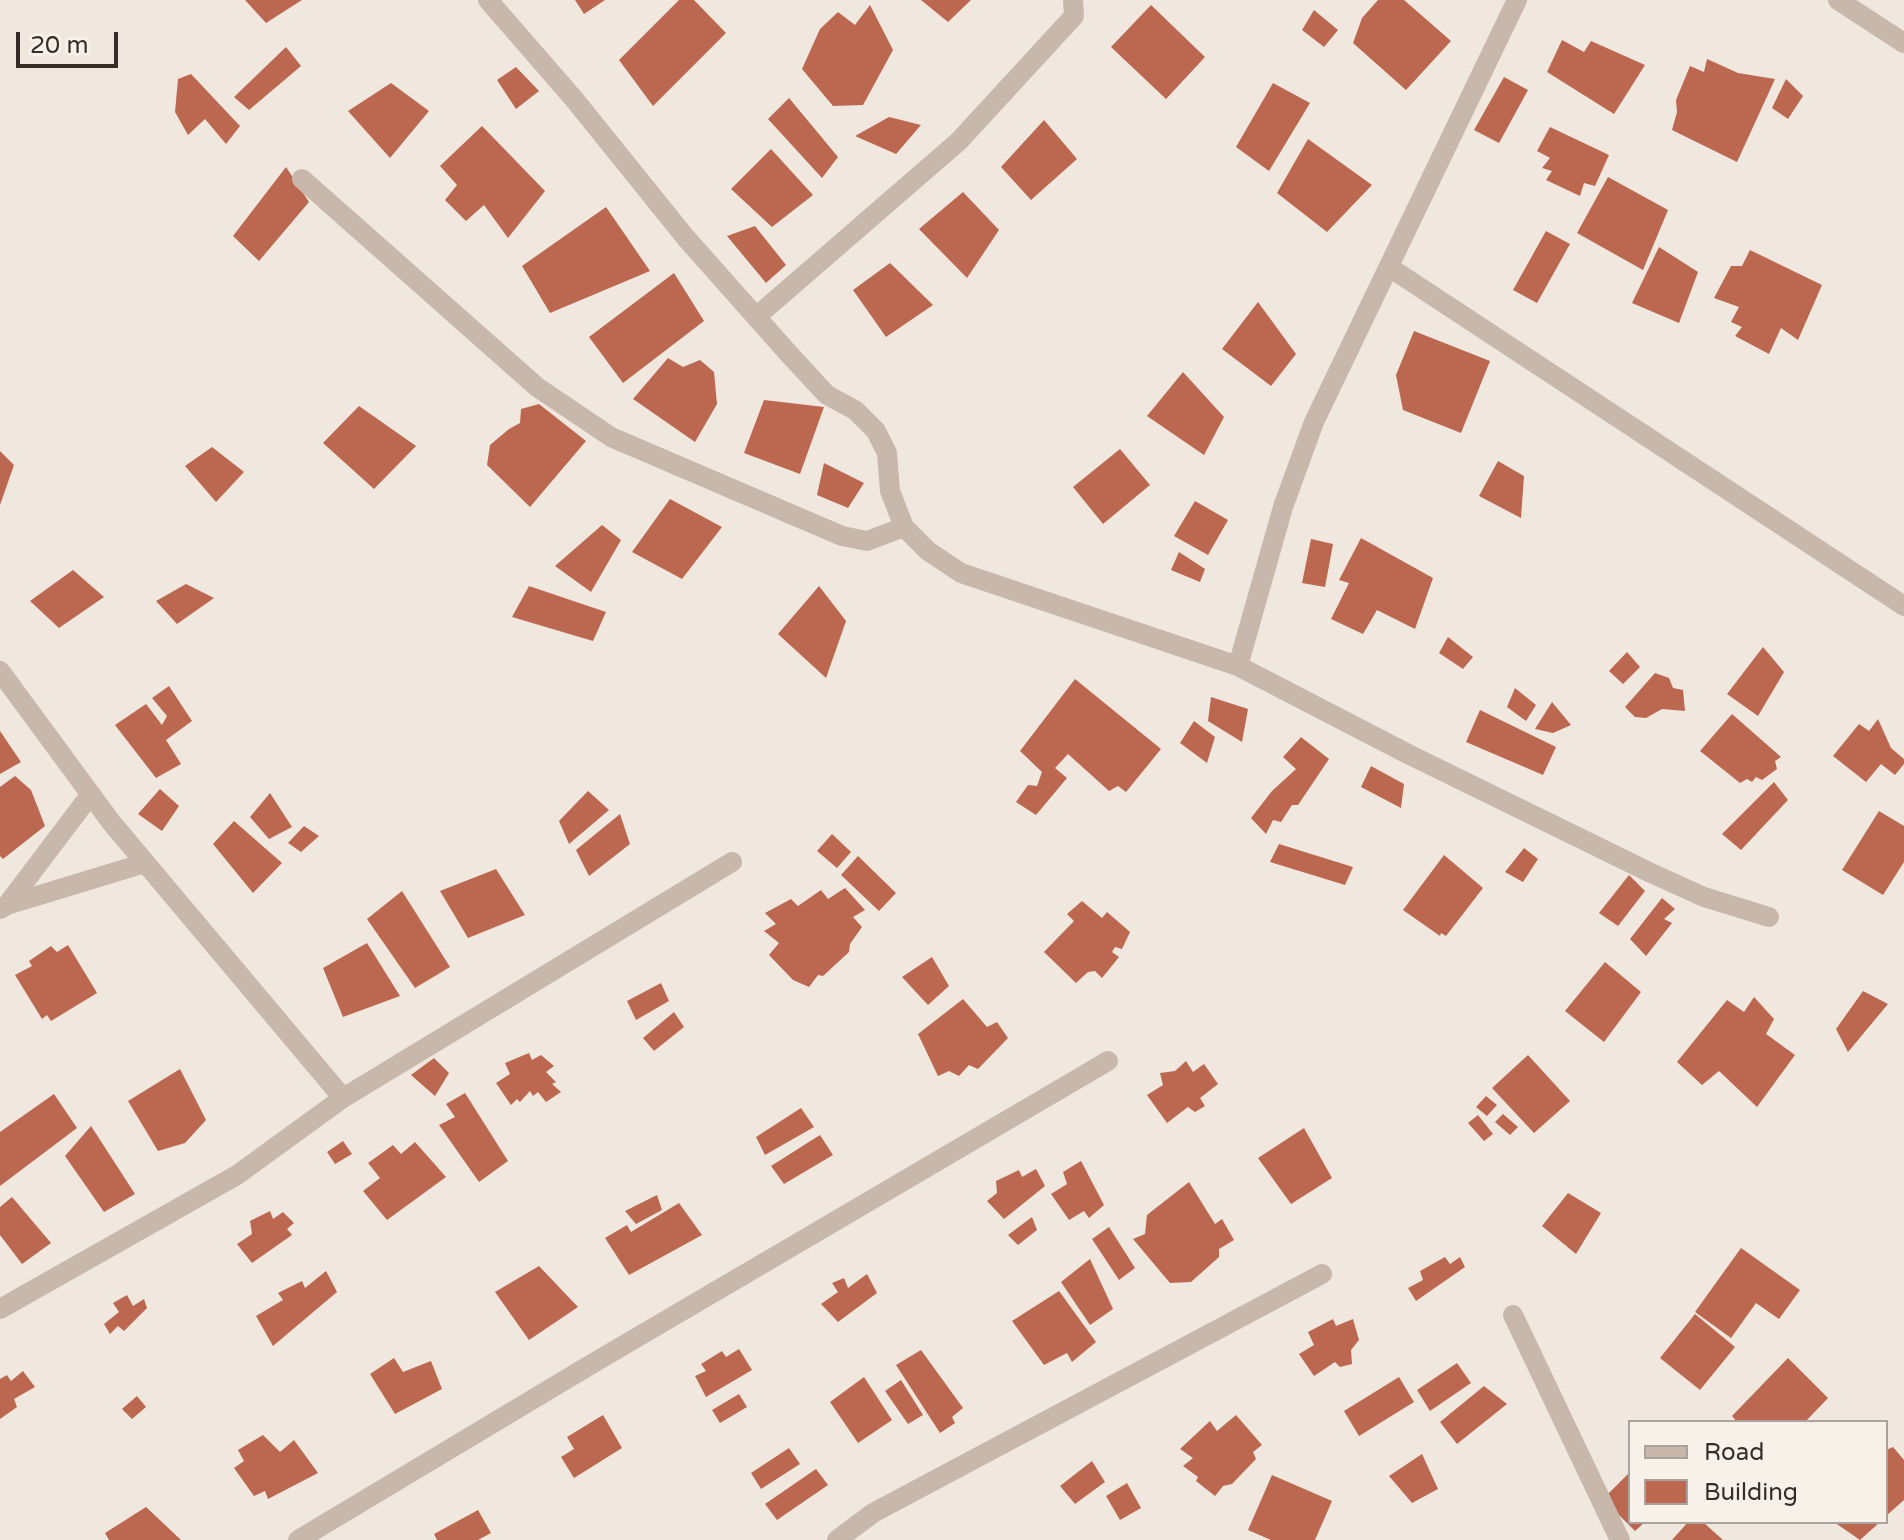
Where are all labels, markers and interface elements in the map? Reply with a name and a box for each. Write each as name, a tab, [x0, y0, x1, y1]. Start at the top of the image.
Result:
scale bar	[20, 16, 122, 66]
text: 20 m	[30, 31, 88, 60]
legend	[1628, 1420, 1888, 1524]
text: Road	[1704, 1438, 1764, 1467]
text: Building	[1704, 1478, 1798, 1507]

